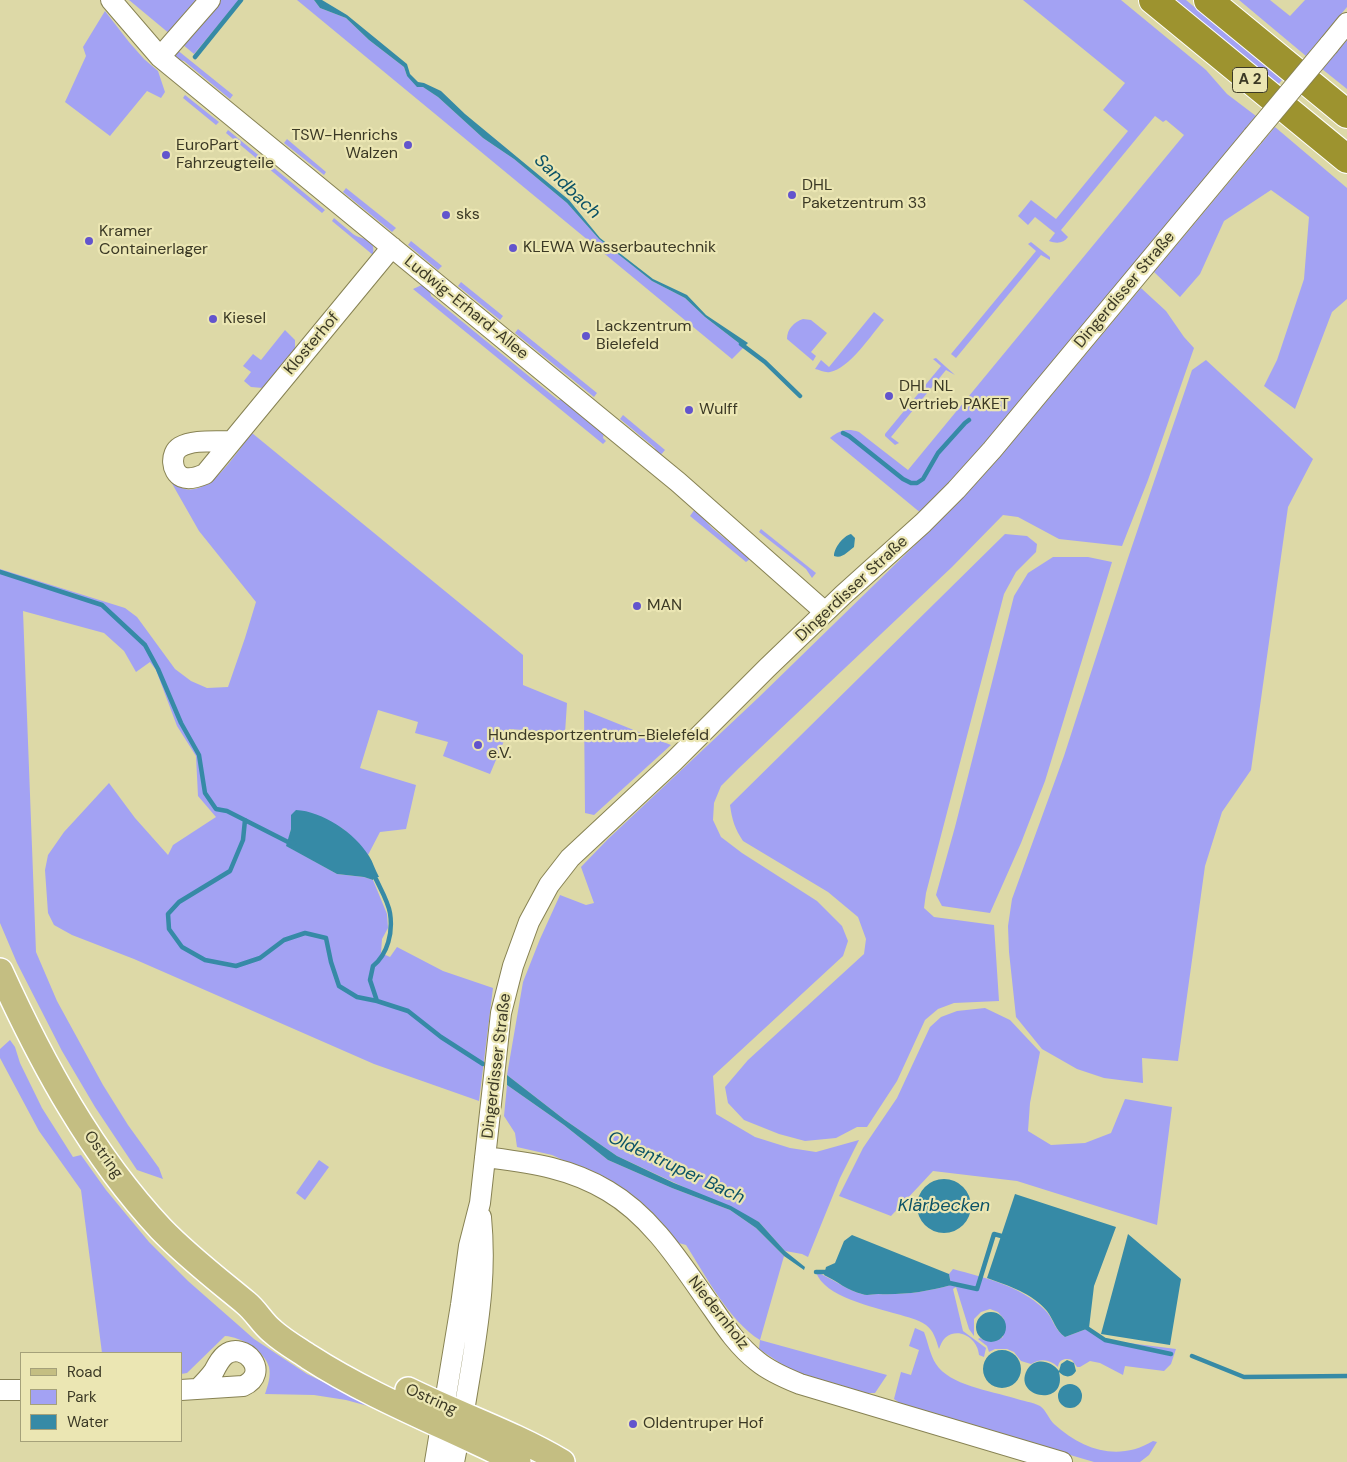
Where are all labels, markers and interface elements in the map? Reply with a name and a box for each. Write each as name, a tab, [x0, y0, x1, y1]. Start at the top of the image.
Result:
road number: A 2	[1232, 68, 1268, 92]
place label: TSW-Henrichs Walzen	[291, 126, 398, 164]
place label: EuroPart Fahrzeugteile	[176, 136, 274, 174]
marker: TSW-Henrichs Walzen	[402, 139, 414, 151]
marker: EuroPart Fahrzeugteile	[160, 149, 172, 161]
water label: Sandbach	[529, 150, 605, 224]
place label: DHL Paketzentrum 33	[802, 176, 927, 214]
marker: DHL Paketzentrum 33	[786, 189, 798, 201]
place label: sks	[456, 205, 480, 225]
marker: sks	[440, 209, 452, 221]
place label: Kramer Containerlager	[99, 222, 208, 260]
street label: Dingerdisser Straße	[1071, 228, 1179, 352]
marker: Kramer Containerlager	[83, 235, 95, 247]
place label: KLEWA Wasserbautechnik	[523, 238, 716, 258]
marker: KLEWA Wasserbautechnik	[507, 242, 519, 254]
street label: Ludwig-Erhard-Allee	[400, 252, 532, 364]
place label: Kiesel	[223, 309, 266, 329]
street label: Klosterhof	[280, 309, 344, 379]
marker: Kiesel	[207, 313, 219, 325]
place label: Lackzentrum Bielefeld	[596, 317, 692, 355]
marker: Lackzentrum Bielefeld	[580, 330, 592, 342]
place label: DHL NL Vertrieb PAKET	[899, 377, 1009, 415]
marker: DHL NL Vertrieb PAKET	[883, 390, 895, 402]
place label: Wulff	[699, 400, 738, 420]
marker: Wulff	[683, 404, 695, 416]
street label: Dingerdisser Straße	[792, 532, 912, 646]
place label: MAN	[647, 596, 682, 616]
marker: MAN	[631, 600, 643, 612]
place label: Hundesportzentrum-Bielefeld e.V.	[488, 726, 709, 764]
marker: Hundesportzentrum-Bielefeld e.V.	[472, 739, 484, 751]
street label: Dingerdisser Straße	[479, 992, 515, 1140]
street label: Ostring	[79, 1127, 127, 1183]
water label: Oldentruper Bach	[604, 1127, 748, 1209]
water label: Klärbecken	[898, 1195, 990, 1217]
street label: Niedernholz	[683, 1272, 753, 1354]
legend	[20, 1352, 182, 1442]
text: Road	[67, 1362, 102, 1382]
street label: Ostring	[402, 1380, 460, 1420]
text: Park	[67, 1387, 97, 1407]
text: Water	[67, 1412, 108, 1432]
place label: Oldentruper Hof	[643, 1414, 764, 1434]
marker: Oldentruper Hof	[627, 1418, 639, 1430]

